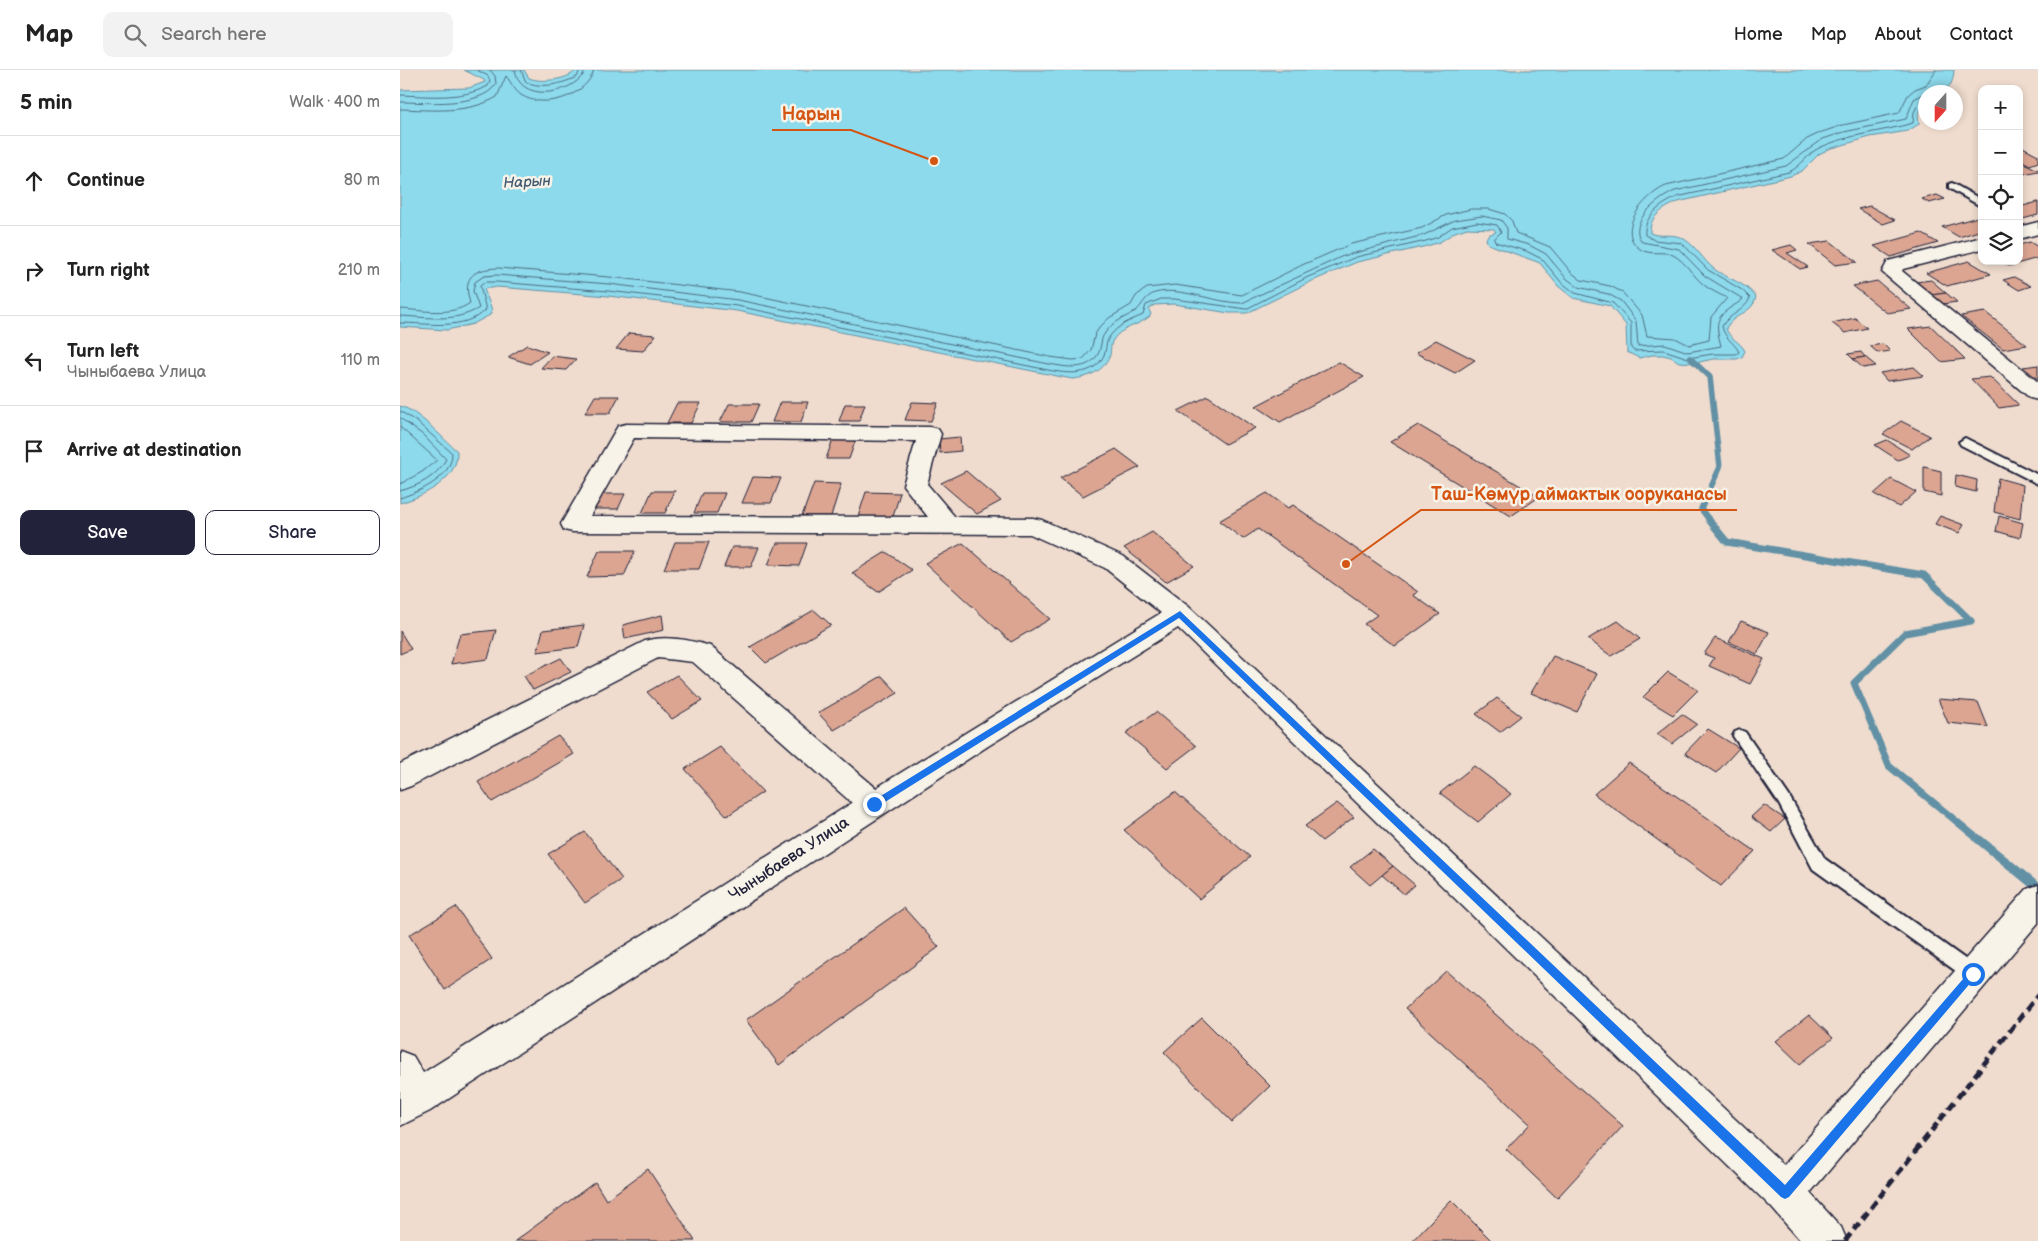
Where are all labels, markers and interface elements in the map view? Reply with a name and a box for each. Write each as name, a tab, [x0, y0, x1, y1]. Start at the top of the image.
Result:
search box	[103, 12, 453, 57]
text: Map	[25, 20, 73, 49]
icon: search	[121, 21, 149, 49]
text: Search here	[161, 23, 267, 46]
text: Home	[1734, 24, 1783, 45]
text: Map	[1811, 24, 1847, 45]
text: About	[1875, 24, 1922, 45]
text: Contact	[1950, 24, 2013, 45]
north arrow	[1918, 85, 1963, 130]
map controls	[1978, 85, 2023, 265]
button: +	[1978, 85, 2023, 130]
text: 5 min	[20, 90, 73, 115]
text: Walk · 400 m	[289, 93, 380, 112]
callout: Нарын	[772, 97, 851, 130]
text: Нарын	[782, 104, 840, 125]
button: −	[1978, 130, 2023, 175]
icon: ahead	[20, 167, 48, 195]
text: Continue	[67, 169, 145, 192]
text: 80 m	[344, 171, 380, 190]
water label: Нарын	[503, 171, 552, 193]
button: locate	[1978, 175, 2023, 220]
button: layers	[1978, 220, 2023, 265]
icon: right	[20, 257, 48, 285]
text: Turn right	[67, 259, 150, 282]
text: 210 m	[338, 261, 380, 280]
text: Turn left	[67, 340, 139, 363]
icon: left	[20, 347, 48, 375]
text: 110 m	[341, 351, 380, 370]
text: Чыныбаева Улица	[67, 363, 206, 382]
icon: arrive	[20, 437, 48, 465]
text: Arrive at destination	[67, 439, 242, 462]
callout: Таш-Көмүр аймактык ооруканасы	[1421, 477, 1737, 510]
text: Таш-Көмүр аймактык ооруканасы	[1431, 484, 1727, 505]
button: Save	[20, 510, 195, 555]
button: Share	[205, 510, 380, 555]
route end	[863, 793, 886, 816]
street label: Чыныбаева Улица	[725, 813, 853, 905]
route start	[1962, 963, 1985, 986]

